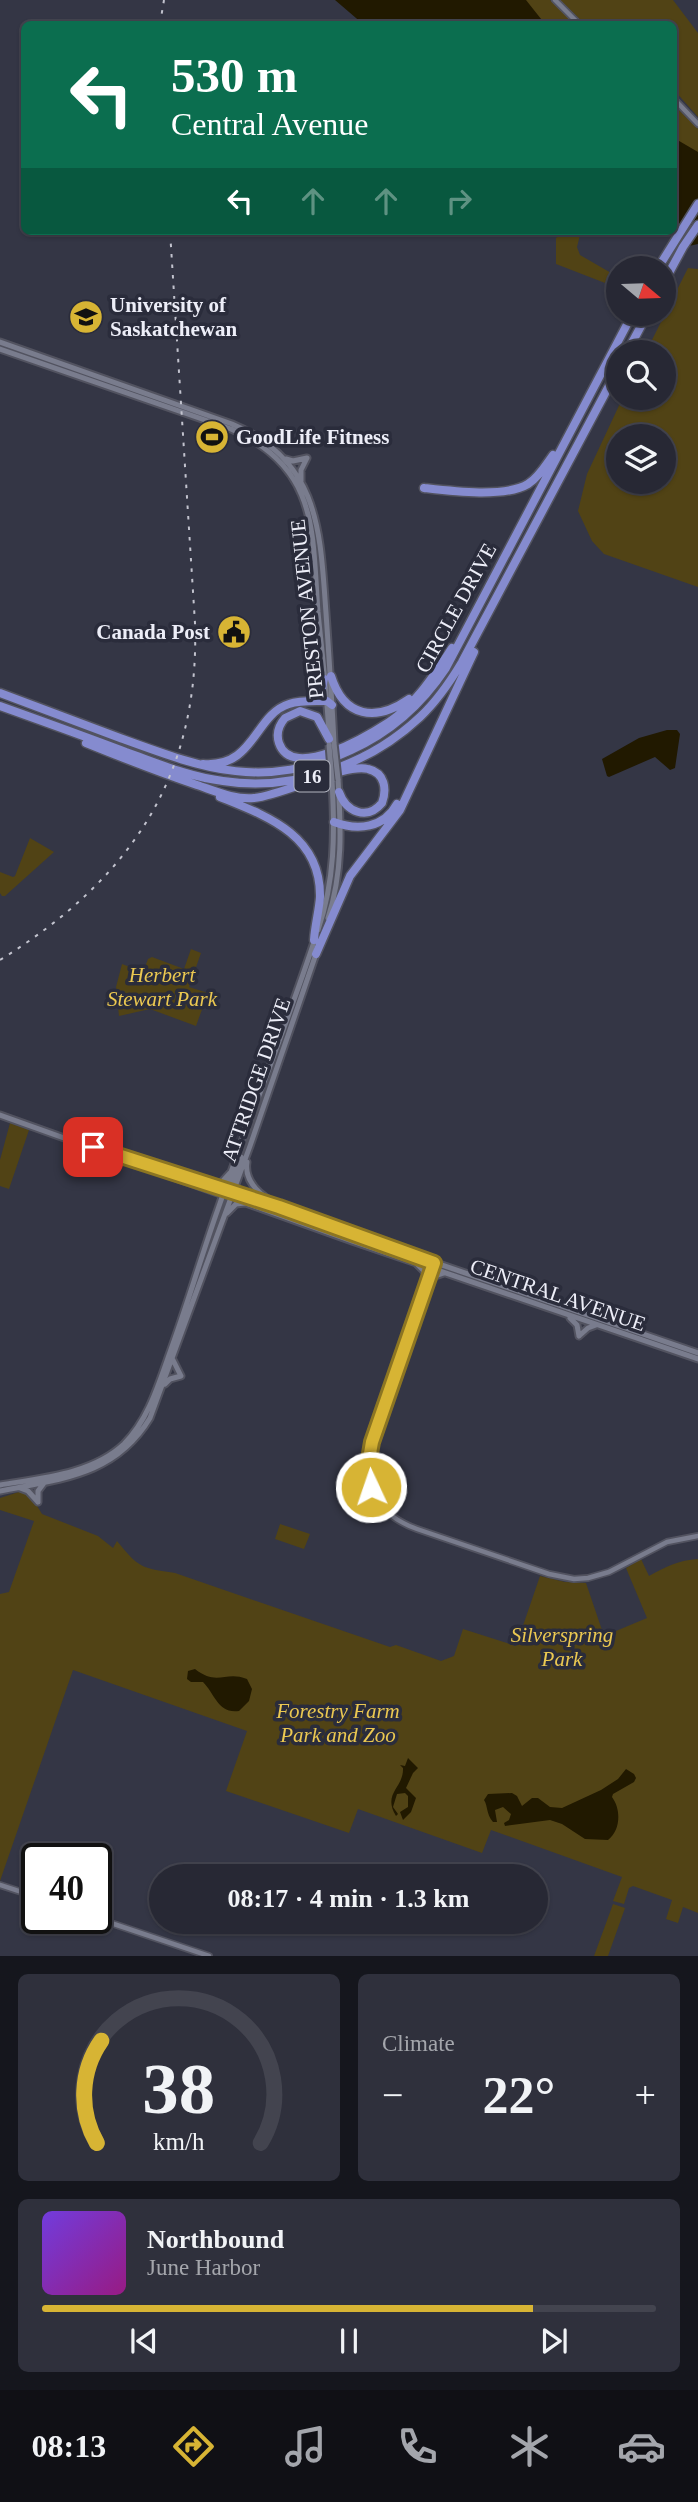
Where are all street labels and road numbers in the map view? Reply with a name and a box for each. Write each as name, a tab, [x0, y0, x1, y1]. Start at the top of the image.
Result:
street label: PRESTON AVENUE	[286, 518, 328, 700]
street label: CIRCLE DRIVE	[411, 539, 501, 677]
road number: 16	[294, 761, 330, 792]
street label: ATTRIDGE DRIVE	[217, 995, 295, 1165]
street label: CENTRAL AVENUE	[467, 1254, 649, 1336]

